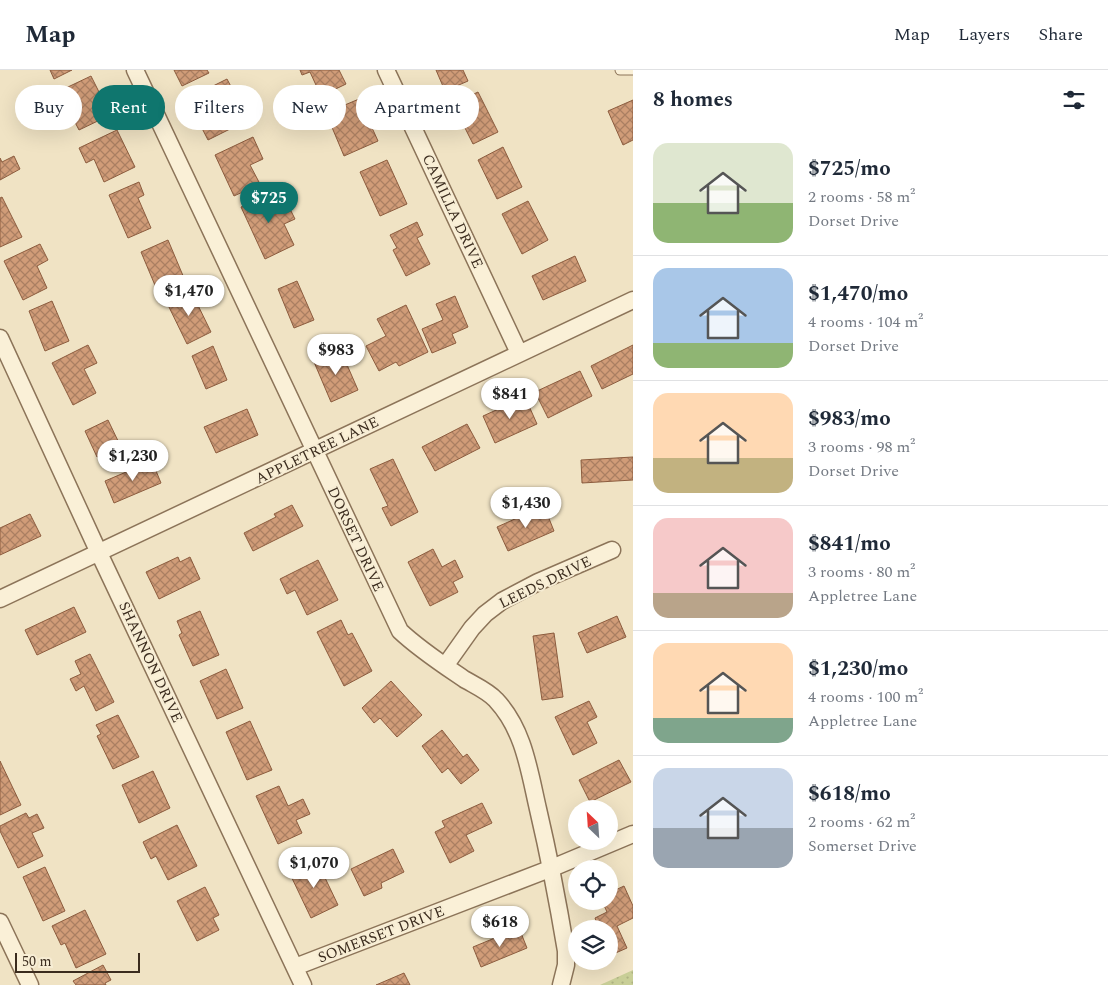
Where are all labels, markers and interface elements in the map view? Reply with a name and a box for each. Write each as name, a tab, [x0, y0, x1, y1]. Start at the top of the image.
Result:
text: Map	[25, 17, 75, 53]
text: Map	[894, 21, 930, 48]
text: Layers	[958, 21, 1010, 48]
text: Share	[1038, 21, 1083, 48]
text: 8 homes	[653, 84, 733, 116]
chip: Buy	[15, 85, 82, 130]
chip: Rent	[92, 85, 165, 130]
chip: Filters	[175, 85, 263, 130]
chip: New	[273, 85, 346, 130]
chip: Apartment	[356, 85, 479, 130]
icon: filters	[1060, 86, 1088, 114]
street label: CAMILLA DRIVE	[416, 150, 489, 272]
text: $725/mo	[808, 153, 891, 185]
icon: home	[693, 163, 753, 223]
pin: $725	[239, 182, 299, 224]
text: 2 rooms · 58 m²	[808, 185, 915, 209]
text: $725	[251, 186, 287, 210]
text: Dorset Drive	[808, 209, 899, 233]
pin: $1,470	[148, 274, 230, 317]
text: $1,470/mo	[808, 278, 908, 310]
text: $1,470	[164, 279, 214, 303]
icon: home	[693, 288, 753, 348]
text: 4 rooms · 104 m²	[808, 310, 923, 334]
pin: $983	[306, 334, 366, 376]
text: Dorset Drive	[808, 334, 899, 358]
text: $983	[318, 338, 354, 362]
pin: $841	[480, 378, 540, 420]
text: $841	[492, 382, 528, 406]
text: $983/mo	[808, 403, 891, 435]
street label: APPLETREE LANE	[252, 411, 383, 490]
icon: home	[693, 413, 753, 473]
text: 3 rooms · 98 m²	[808, 435, 915, 459]
pin: $1,230	[92, 440, 174, 482]
text: $1,230	[108, 444, 158, 468]
text: Dorset Drive	[808, 459, 899, 483]
street label: DORSET DRIVE	[321, 483, 390, 596]
pin: $1,430	[485, 486, 567, 529]
text: $1,430	[501, 491, 551, 515]
text: $841/mo	[808, 528, 891, 560]
icon: home	[693, 538, 753, 598]
street label: LEEDS DRIVE	[495, 550, 595, 615]
text: 3 rooms · 80 m²	[808, 560, 915, 584]
text: Appletree Lane	[808, 584, 917, 608]
street label: SHANNON DRIVE	[112, 598, 189, 727]
text: $1,230/mo	[808, 653, 908, 685]
icon: home	[693, 663, 753, 723]
text: 4 rooms · 100 m²	[808, 685, 923, 709]
text: Appletree Lane	[808, 709, 917, 733]
text: $618/mo	[808, 778, 891, 810]
icon: home	[693, 788, 753, 848]
north arrow	[568, 800, 618, 850]
map controls	[568, 800, 618, 970]
text: 2 rooms · 62 m²	[808, 810, 915, 834]
text: Somerset Drive	[808, 834, 917, 858]
pin: $1,070	[273, 846, 355, 889]
text: $1,070	[289, 851, 339, 875]
button: locate	[568, 860, 618, 910]
street label: SOMERSET DRIVE	[315, 900, 448, 969]
pin: $618	[470, 906, 530, 948]
text: $618	[482, 910, 518, 934]
button: layers	[568, 920, 618, 970]
scale bar	[15, 950, 140, 973]
text: 50 m	[22, 951, 52, 972]

